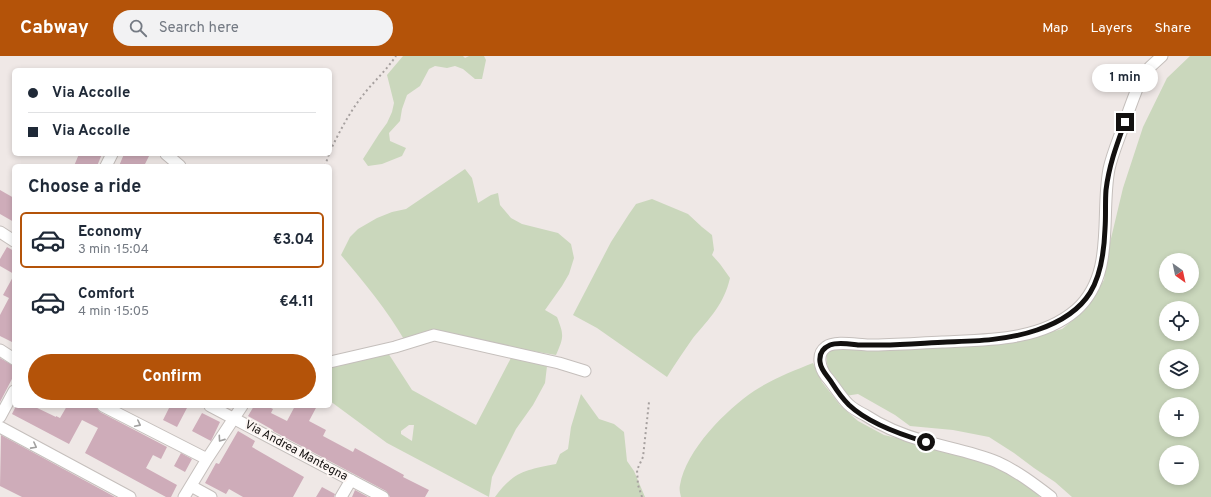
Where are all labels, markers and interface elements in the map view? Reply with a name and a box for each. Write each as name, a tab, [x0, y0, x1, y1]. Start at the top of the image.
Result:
search box	[113, 10, 393, 46]
text: Cabway	[20, 16, 89, 40]
icon: search	[127, 17, 149, 39]
text: Search here	[159, 19, 239, 38]
text: Map	[1042, 20, 1068, 37]
text: Layers	[1090, 20, 1132, 37]
text: Share	[1154, 20, 1191, 37]
callout: 1 min	[1092, 64, 1158, 92]
text: 1 min	[1109, 70, 1141, 86]
text: Via Accolle	[52, 84, 130, 103]
route end	[1116, 113, 1134, 131]
text: Via Accolle	[52, 122, 130, 141]
text: Choose a ride	[28, 176, 141, 199]
icon: car	[30, 222, 66, 258]
text: Economy	[78, 223, 142, 242]
text: €3.04	[273, 231, 314, 250]
text: 3 min · 15:04	[78, 242, 149, 258]
north arrow	[1159, 253, 1199, 293]
map controls	[1159, 253, 1199, 485]
icon: car	[30, 284, 66, 320]
text: Comfort	[78, 285, 135, 304]
text: €4.11	[279, 293, 314, 312]
button: locate	[1159, 301, 1199, 341]
text: 4 min · 15:05	[78, 304, 149, 320]
button: layers	[1159, 349, 1199, 389]
button: Confirm	[28, 354, 316, 400]
button: +	[1159, 397, 1199, 437]
street label: Via Andrea Mantegna	[242, 417, 350, 485]
one-way arrow	[134, 419, 141, 427]
route start	[917, 433, 935, 451]
one-way arrow	[219, 434, 226, 441]
one-way arrow	[30, 441, 38, 448]
button: −	[1159, 445, 1199, 485]

